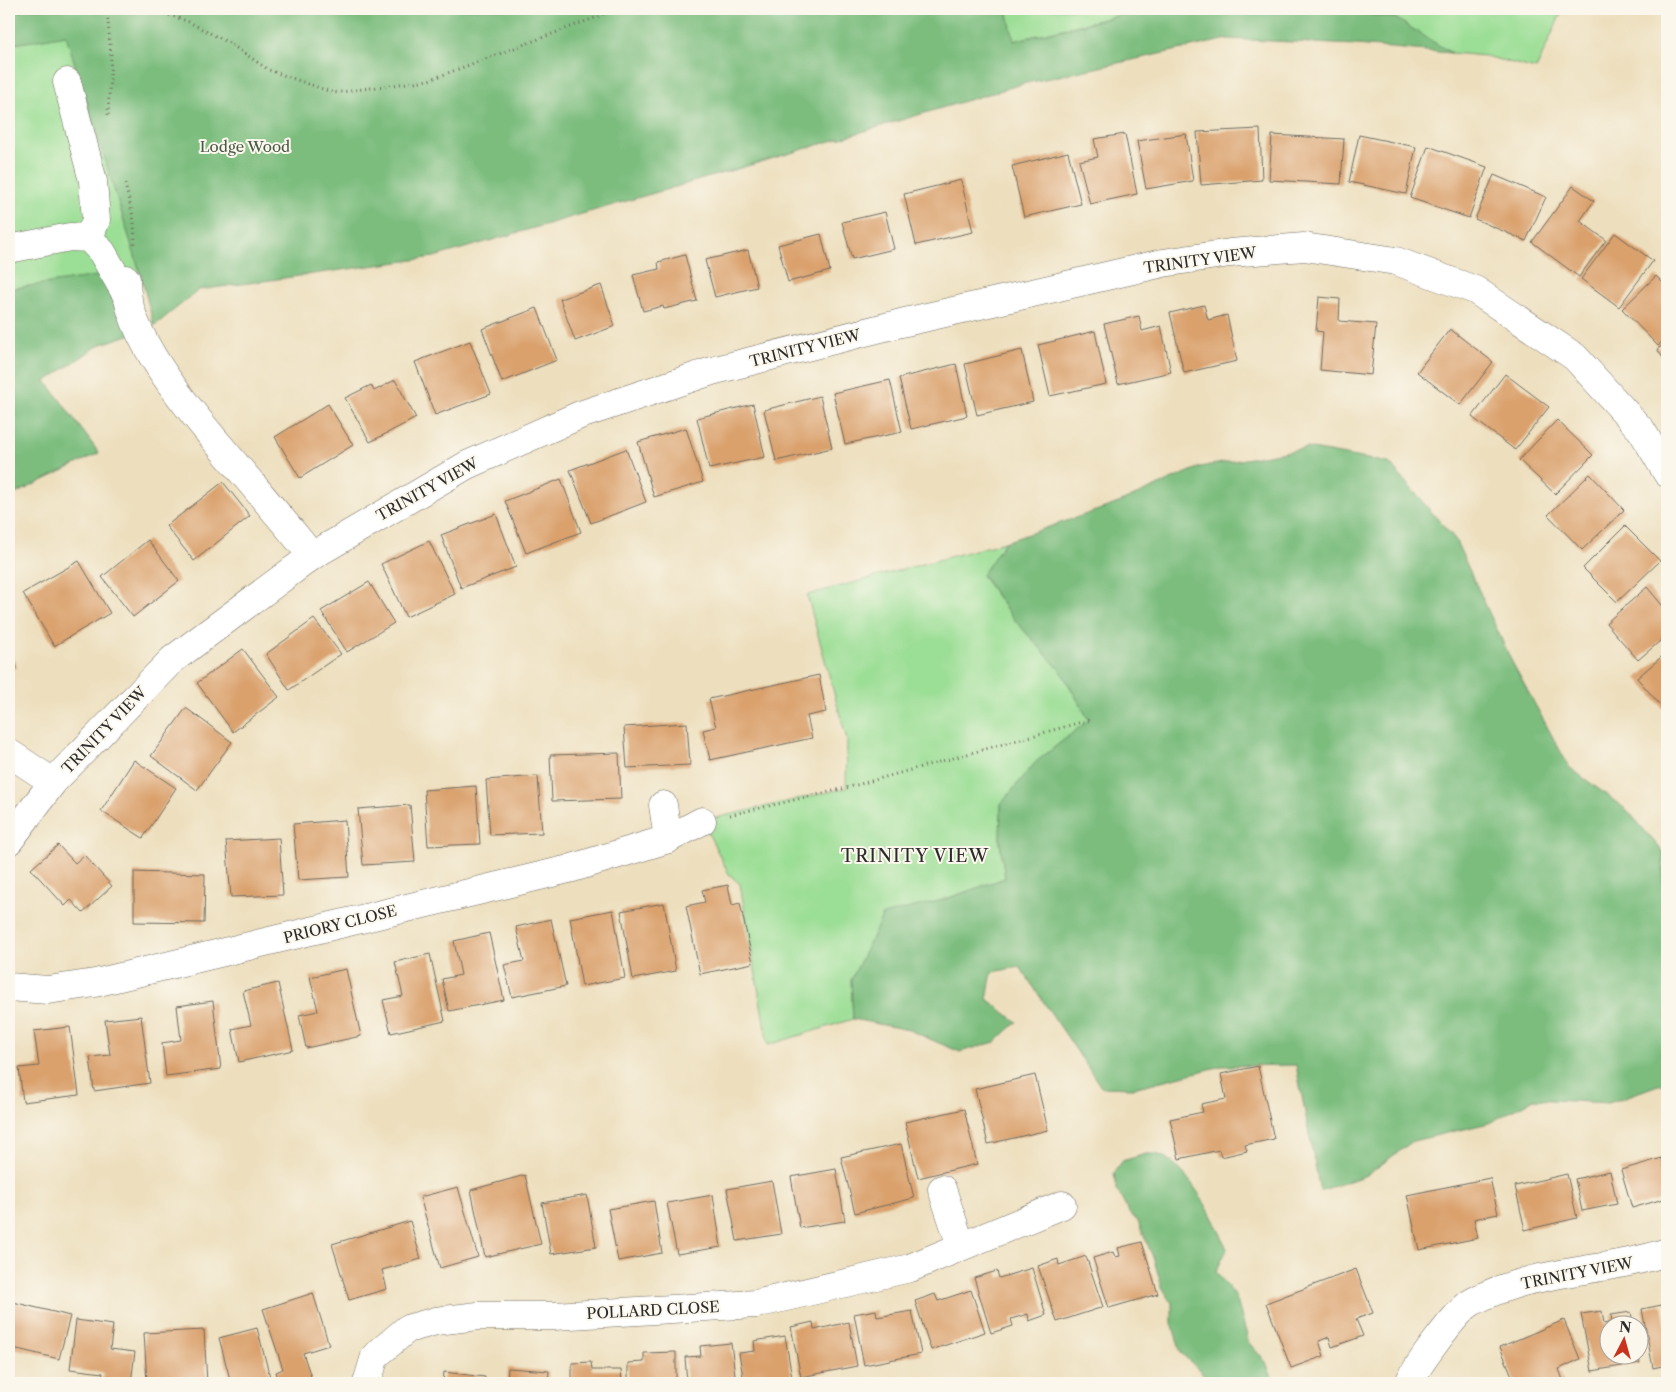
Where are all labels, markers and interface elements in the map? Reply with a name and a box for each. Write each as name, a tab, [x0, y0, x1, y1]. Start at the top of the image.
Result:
park label: Lodge Wood	[200, 137, 290, 156]
street label: TRINITY VIEW	[1142, 243, 1258, 277]
street label: TRINITY VIEW	[747, 325, 863, 371]
street label: TRINITY VIEW	[373, 453, 482, 525]
street label: TRINITY VIEW	[58, 682, 151, 778]
district label: TRINITY VIEW	[841, 845, 990, 867]
street label: PRIORY CLOSE	[281, 901, 399, 947]
street label: TRINITY VIEW	[1519, 1253, 1635, 1293]
street label: POLLARD CLOSE	[586, 1297, 720, 1323]
north arrow	[1598, 1314, 1648, 1364]
text: N	[1618, 1317, 1632, 1337]

